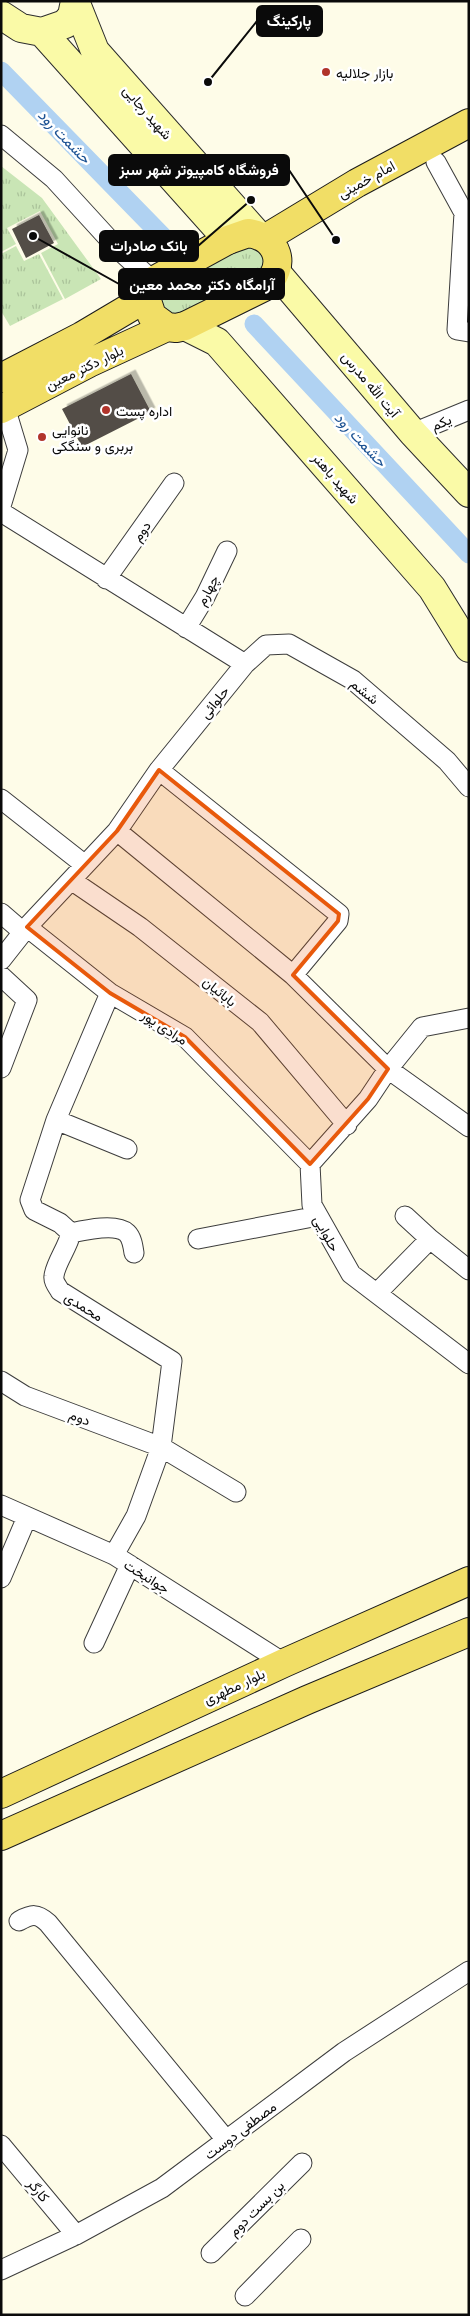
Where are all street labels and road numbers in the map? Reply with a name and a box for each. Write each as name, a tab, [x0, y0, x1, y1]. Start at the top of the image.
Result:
street label: شهید رجایی	[119, 81, 177, 143]
street label: امام خمینی	[334, 156, 398, 202]
street label: بلوار دکتر معین	[42, 340, 126, 394]
street label: آیت الله مدرس	[338, 347, 405, 422]
street label: یکم	[428, 409, 454, 435]
street label: شهید باهنر	[308, 448, 363, 508]
street label: دوم	[127, 517, 155, 545]
street label: چهارم	[191, 571, 224, 609]
street label: ششم	[347, 674, 383, 708]
street label: حلوائی	[195, 682, 233, 722]
street label: بابائیان	[199, 972, 241, 1010]
street label: مرادی پور	[137, 1004, 192, 1050]
street label: حلوایی	[309, 1211, 345, 1255]
street label: محمدی	[61, 1287, 107, 1325]
street label: دوم	[67, 1404, 94, 1430]
street label: جوانبخت	[121, 1555, 173, 1597]
street label: بلوار مطهری	[200, 1664, 268, 1708]
street label: مصطفی دوست	[200, 2097, 280, 2163]
street label: کارگر	[23, 2174, 54, 2206]
street label: بن بست دوم	[224, 2176, 288, 2240]

